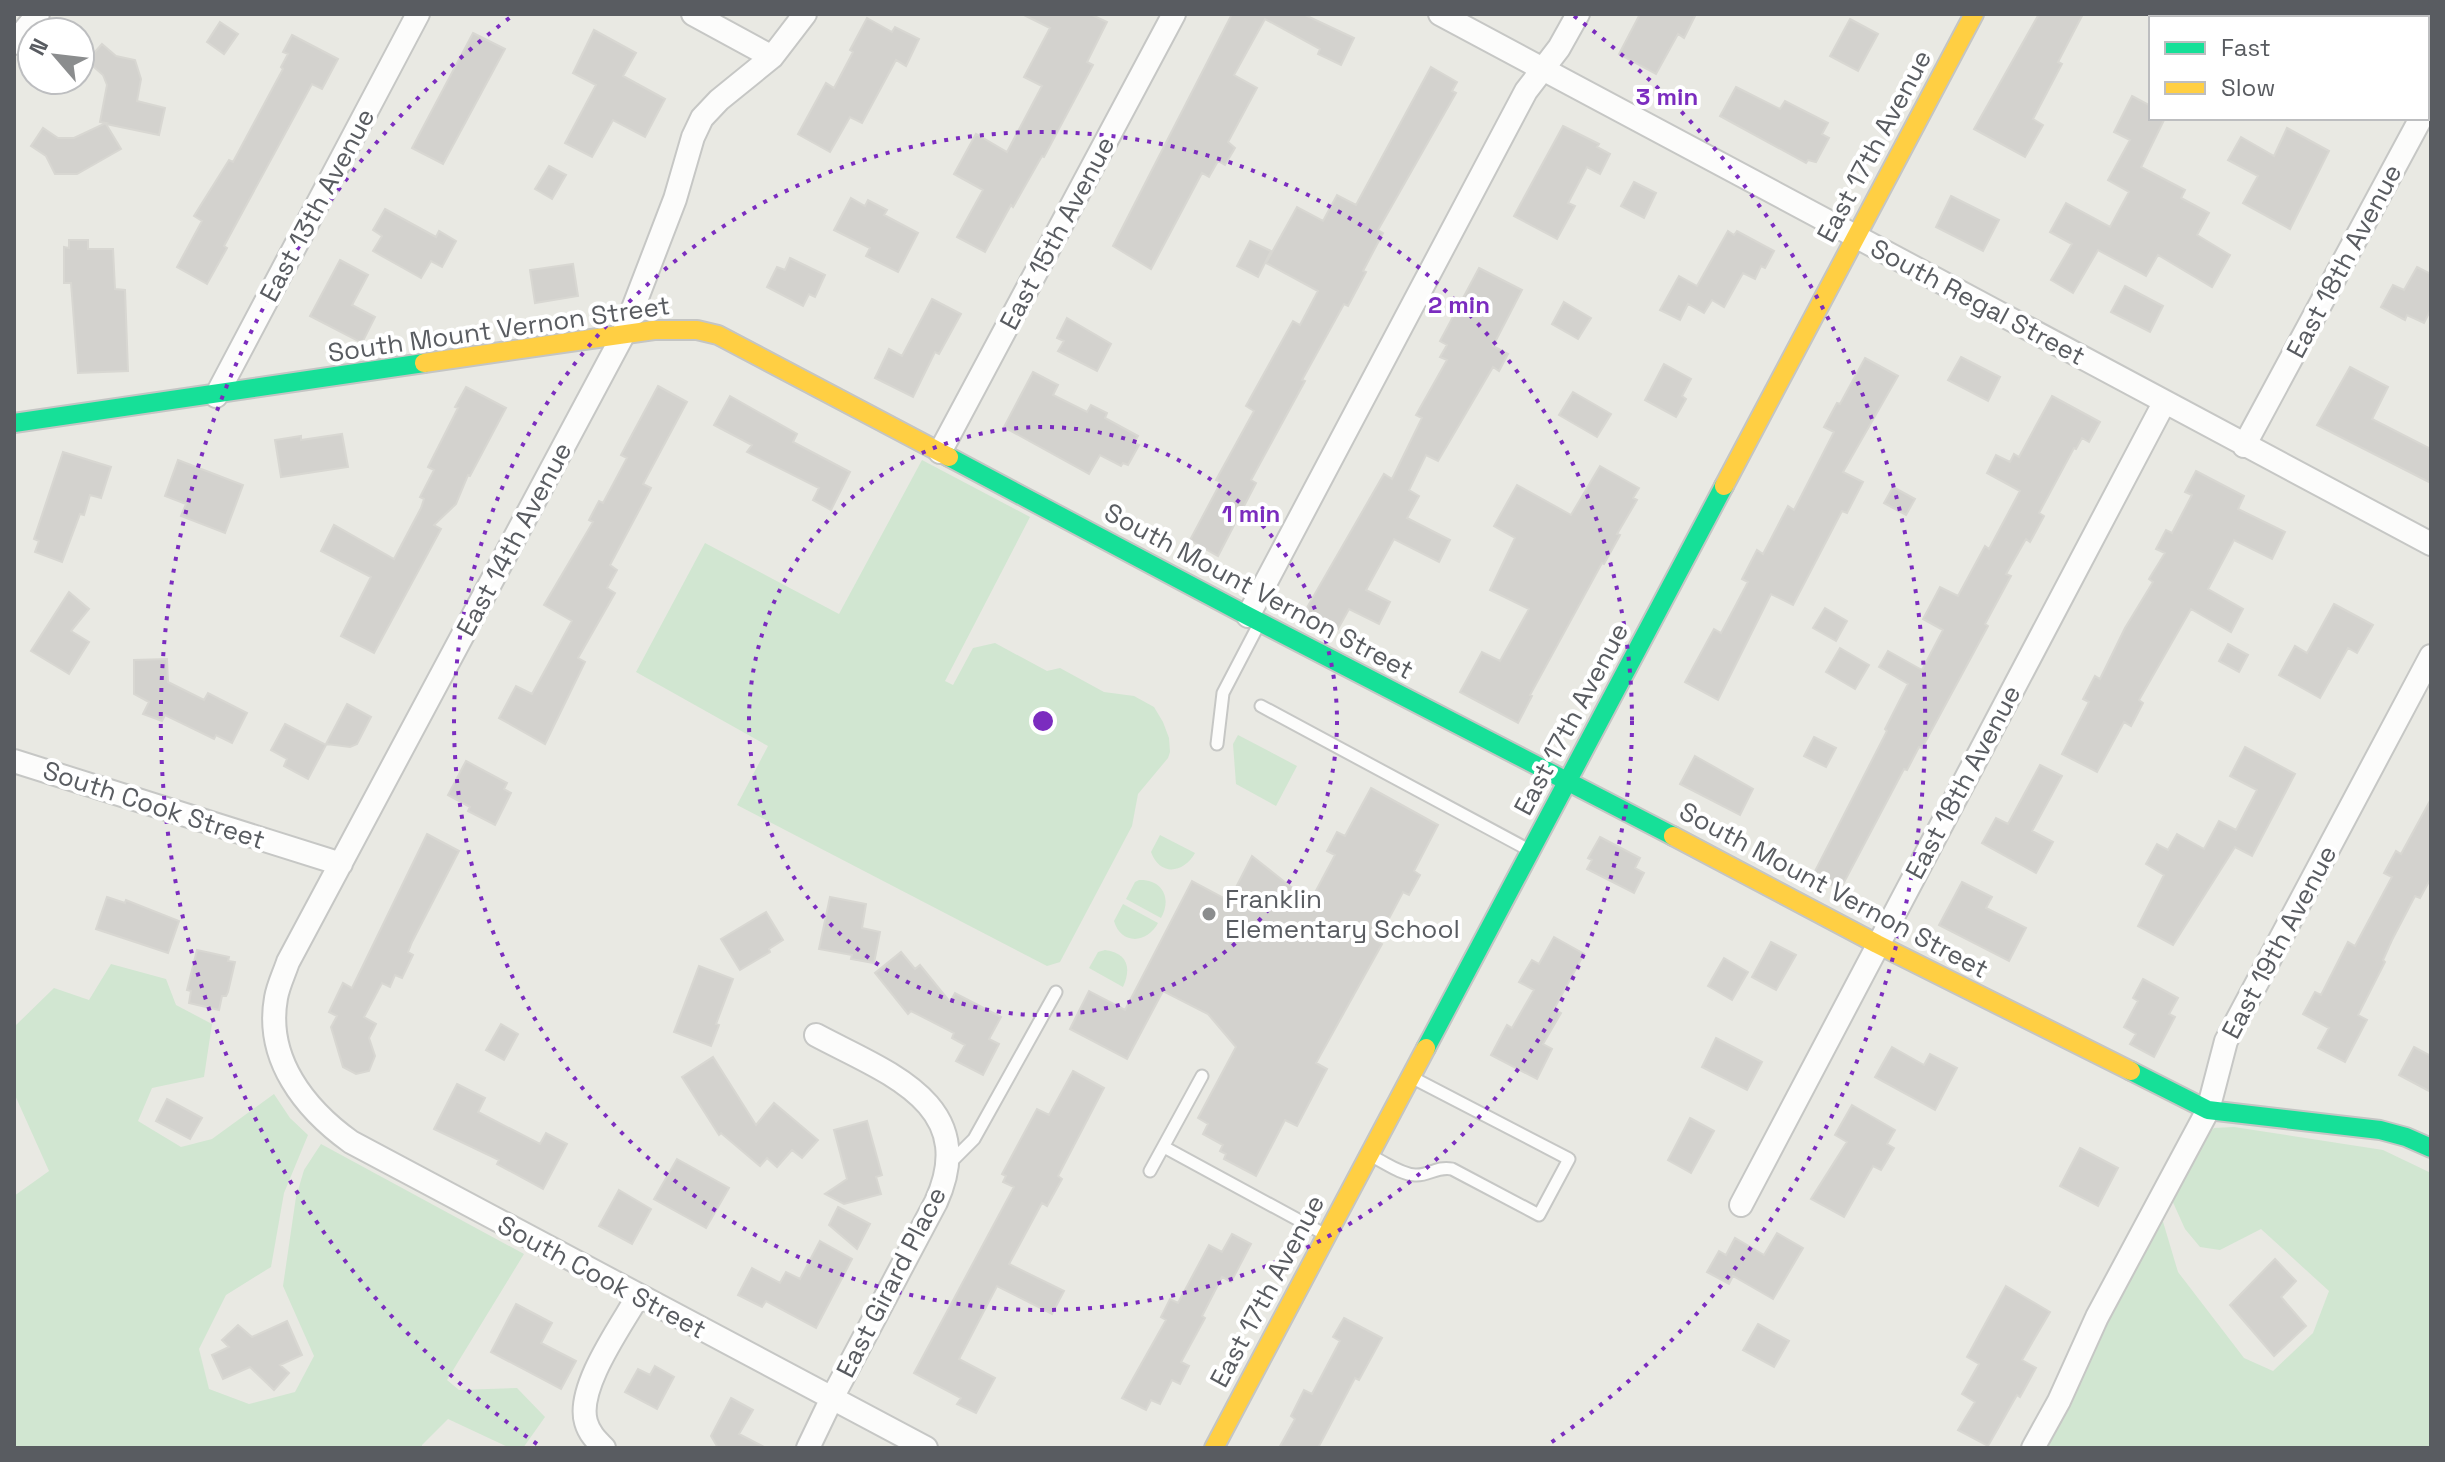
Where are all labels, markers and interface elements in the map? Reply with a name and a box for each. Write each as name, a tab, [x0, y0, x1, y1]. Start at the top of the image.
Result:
north arrow	[16, 16, 96, 96]
legend	[2149, 16, 2429, 120]
text: Fast	[2221, 32, 2271, 63]
text: N	[23, 34, 54, 60]
street label: East 17th Avenue	[1809, 44, 1939, 248]
text: Slow	[2221, 72, 2275, 103]
text: 3 min	[1636, 81, 1698, 112]
street label: East 13th Avenue	[252, 102, 382, 308]
street label: East 15th Avenue	[992, 131, 1122, 335]
street label: East 18th Avenue	[2279, 158, 2409, 364]
street label: South Regal Street	[1865, 231, 2091, 373]
street label: South Mount Vernon Street	[326, 288, 672, 370]
text: 2 min	[1428, 289, 1490, 320]
street label: East 14th Avenue	[449, 436, 579, 642]
street label: South Mount Vernon Street	[1099, 495, 1419, 687]
text: 1 min	[1222, 498, 1280, 529]
street label: East 17th Avenue	[1506, 617, 1636, 821]
street label: East 18th Avenue	[1898, 679, 2028, 885]
centre of rings	[1029, 707, 1057, 735]
street label: South Cook Street	[39, 753, 269, 857]
street label: South Mount Vernon Street	[1674, 794, 1994, 986]
street label: East 19th Avenue	[2214, 839, 2344, 1045]
place label: Franklin Elementary School	[1225, 882, 1460, 946]
marker: Franklin Elementary School	[1200, 905, 1218, 923]
street label: East Girard Place	[828, 1181, 954, 1383]
street label: East 17th Avenue	[1202, 1189, 1332, 1393]
street label: South Cook Street	[492, 1208, 712, 1346]

